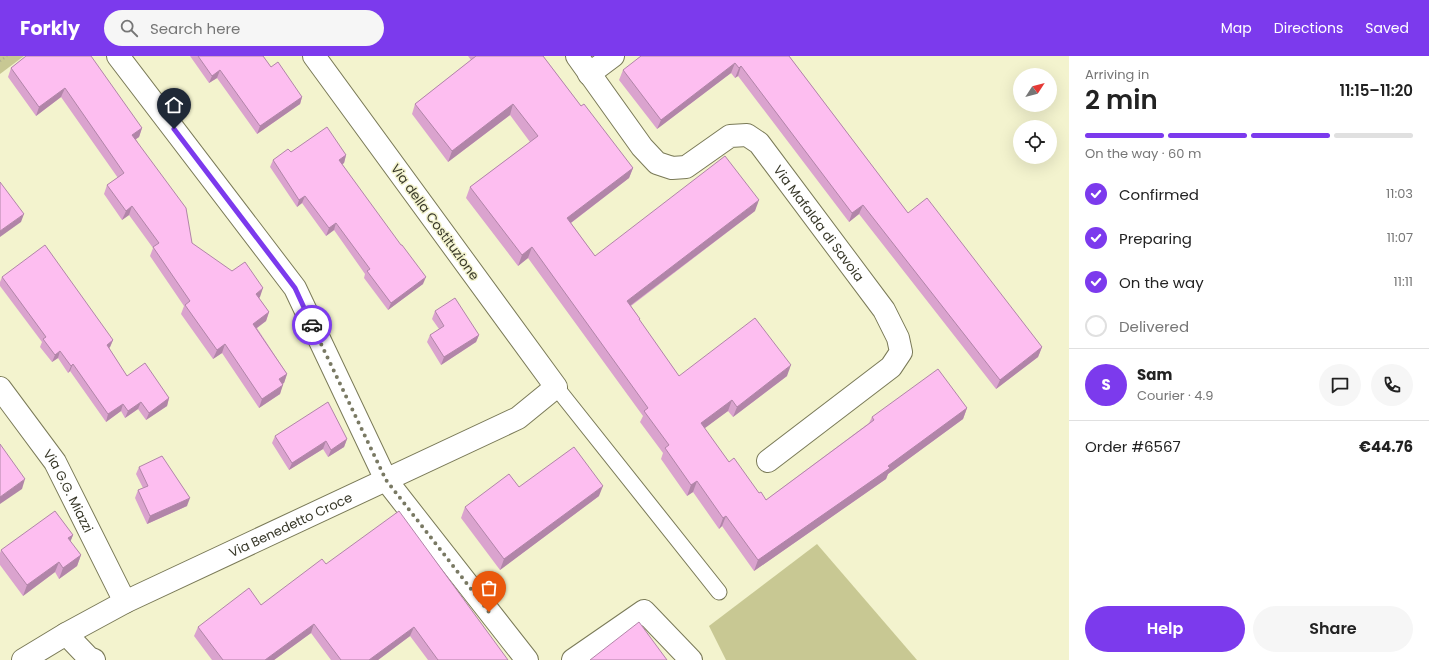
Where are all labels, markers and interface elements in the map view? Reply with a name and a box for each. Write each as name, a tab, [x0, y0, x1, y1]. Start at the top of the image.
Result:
search box	[104, 10, 384, 46]
text: Forkly	[20, 15, 80, 42]
icon: search	[118, 17, 140, 39]
text: Search here	[150, 18, 240, 39]
text: Map	[1221, 18, 1252, 38]
text: Directions	[1274, 18, 1343, 38]
text: Saved	[1365, 18, 1409, 38]
text: Arriving in	[1085, 65, 1149, 84]
north arrow	[1013, 68, 1057, 112]
map controls	[1013, 68, 1057, 164]
text: 11:15–11:20	[1339, 80, 1413, 101]
text: 2 min	[1085, 82, 1158, 118]
pin	[157, 88, 191, 129]
icon: home	[163, 94, 185, 116]
button: locate	[1013, 120, 1057, 164]
text: On the way · 60 m	[1085, 144, 1201, 163]
street label: Via della Costituzione	[386, 160, 484, 284]
street label: Via Mafalda di Savoia	[769, 161, 869, 285]
icon: check	[1085, 183, 1107, 205]
text: Confirmed	[1119, 184, 1199, 205]
text: 11:03	[1386, 184, 1413, 203]
icon: check	[1085, 227, 1107, 249]
text: Preparing	[1119, 228, 1192, 249]
text: 11:07	[1387, 228, 1413, 247]
icon: check	[1085, 271, 1107, 293]
text: On the way	[1119, 272, 1204, 293]
text: 11:11	[1394, 272, 1413, 291]
courier	[292, 305, 332, 345]
icon: car	[301, 314, 323, 336]
text: Delivered	[1119, 316, 1189, 337]
text: Sam	[1137, 364, 1172, 385]
button: chat	[1319, 364, 1361, 406]
button: phone	[1371, 364, 1413, 406]
text: S	[1101, 374, 1111, 395]
text: Courier · 4.9	[1137, 386, 1213, 405]
text: Order #6567	[1085, 436, 1181, 457]
text: €44.76	[1359, 436, 1413, 457]
street label: Via G.G. Miazzi	[39, 445, 98, 536]
street label: Via Benedetto Croce	[226, 488, 355, 562]
pin	[472, 571, 506, 612]
icon: bag	[478, 577, 500, 599]
button: Help	[1085, 606, 1245, 652]
button: Share	[1253, 606, 1413, 652]

